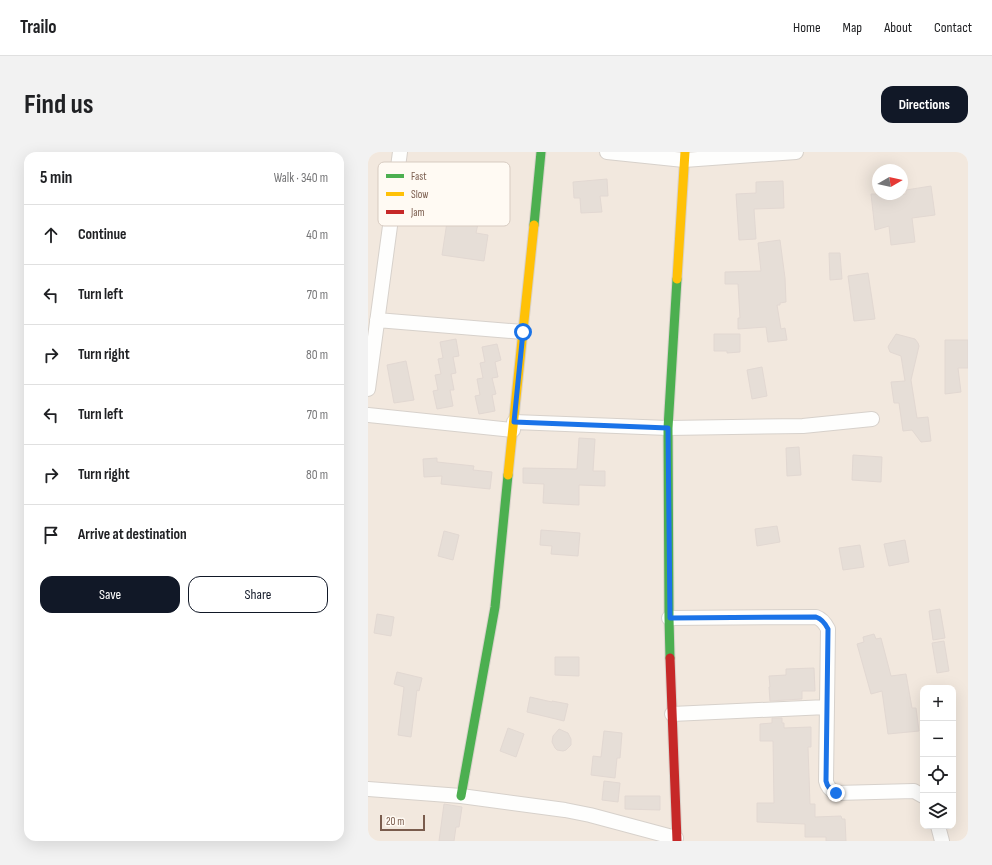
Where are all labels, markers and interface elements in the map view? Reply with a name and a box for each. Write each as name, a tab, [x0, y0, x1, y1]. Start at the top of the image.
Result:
text: Trailo	[20, 16, 57, 39]
text: Home	[793, 19, 821, 36]
text: Map	[843, 19, 862, 36]
text: About	[884, 19, 912, 36]
text: Contact	[934, 19, 972, 36]
button: Directions	[881, 86, 968, 123]
text: Find us	[24, 88, 93, 121]
legend	[378, 162, 510, 226]
north arrow	[872, 164, 908, 200]
text: 5 min	[40, 168, 72, 188]
text: Walk · 340 m	[274, 170, 328, 186]
text: Fast	[411, 170, 427, 183]
text: Slow	[411, 188, 428, 201]
text: Jam	[410, 206, 425, 219]
icon: ahead	[40, 224, 62, 246]
text: Continue	[78, 225, 127, 244]
text: 40 m	[306, 227, 328, 243]
icon: left	[40, 284, 62, 306]
text: Turn left	[78, 285, 123, 304]
text: 70 m	[307, 287, 328, 303]
route start	[514, 323, 532, 341]
icon: right	[40, 344, 62, 366]
text: Turn right	[78, 345, 130, 364]
text: 80 m	[306, 347, 328, 363]
icon: left	[40, 404, 62, 426]
text: Turn left	[78, 405, 123, 424]
text: 70 m	[307, 407, 328, 423]
icon: right	[40, 464, 62, 486]
text: Turn right	[78, 465, 130, 484]
text: 80 m	[306, 467, 328, 483]
icon: arrive	[40, 524, 62, 546]
text: Arrive at destination	[78, 525, 187, 544]
button: Save	[40, 576, 180, 613]
button: Share	[188, 576, 328, 613]
map controls	[920, 685, 956, 829]
button: +	[920, 685, 956, 721]
button: −	[920, 721, 956, 757]
button: locate	[920, 757, 956, 793]
route end	[827, 784, 845, 802]
button: layers	[920, 793, 956, 829]
scale bar	[380, 813, 425, 832]
text: 20 m	[386, 815, 404, 828]

